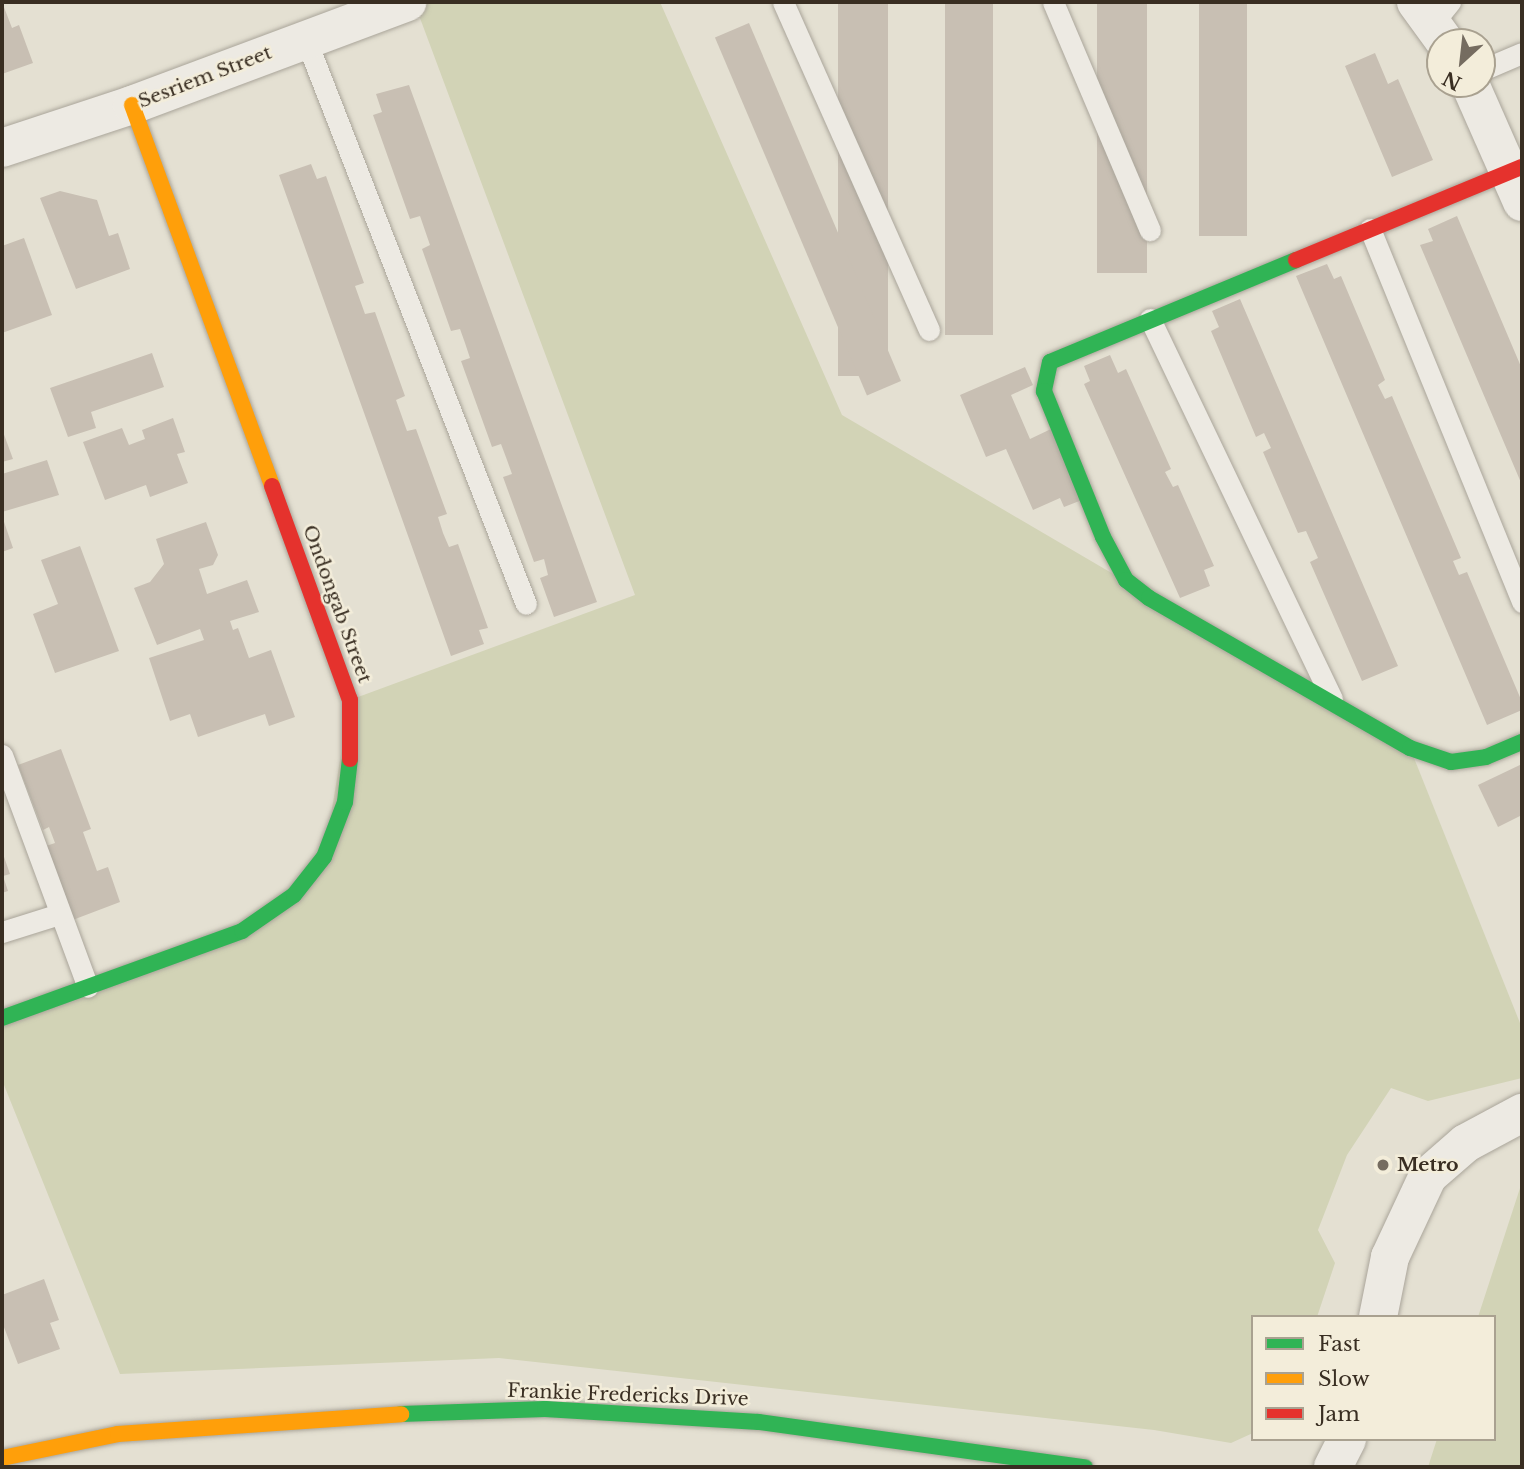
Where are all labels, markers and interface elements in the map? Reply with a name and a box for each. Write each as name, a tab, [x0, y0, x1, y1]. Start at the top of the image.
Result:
north arrow	[1426, 28, 1496, 98]
street label: Sesriem Street	[135, 41, 275, 113]
text: N	[1439, 66, 1465, 95]
street label: Ondongab Street	[298, 522, 376, 686]
place label: Metro	[1397, 1154, 1459, 1176]
marker: Metro	[1375, 1157, 1391, 1173]
legend	[1251, 1315, 1496, 1441]
text: Fast	[1318, 1331, 1360, 1357]
text: Slow	[1318, 1366, 1370, 1392]
street label: Frankie Fredericks Drive	[507, 1379, 749, 1411]
text: Jam	[1318, 1401, 1360, 1427]

